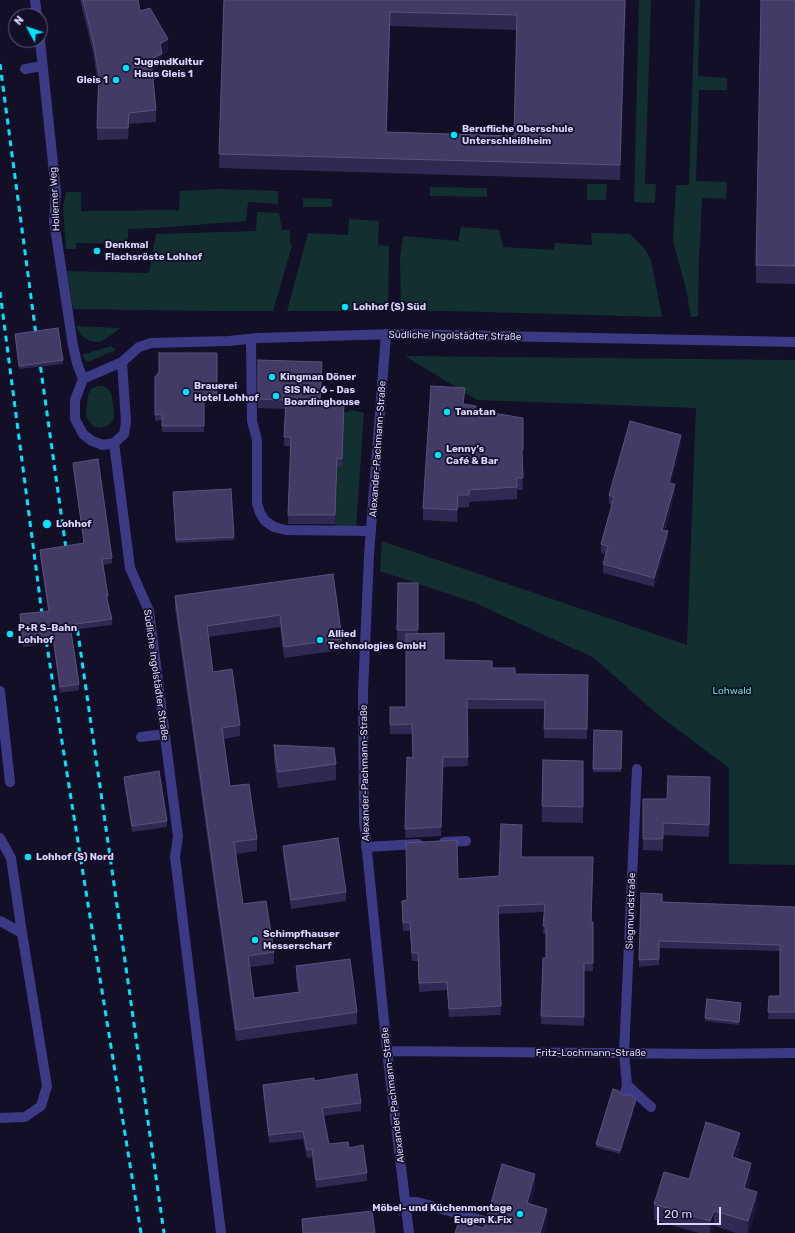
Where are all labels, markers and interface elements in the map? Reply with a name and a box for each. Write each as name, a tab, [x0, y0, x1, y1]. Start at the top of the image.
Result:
north arrow	[8, 8, 48, 48]
text: N	[12, 13, 27, 28]
place label: JugendKultur Haus Gleis 1	[134, 56, 203, 80]
marker: JugendKultur Haus Gleis 1	[121, 63, 131, 73]
place label: Gleis 1	[77, 74, 108, 86]
marker: Gleis 1	[111, 75, 121, 85]
place label: Berufliche Oberschule Unterschleißheim	[462, 123, 573, 146]
marker: Berufliche Oberschule Unterschleißheim	[449, 130, 459, 140]
street label: Hollerner Weg	[47, 167, 63, 231]
place label: Denkmal Flachsröste Lohhof	[105, 239, 202, 262]
marker: Denkmal Flachsröste Lohhof	[92, 246, 102, 256]
place label: Lohhof (S) Süd	[353, 301, 426, 313]
marker: Lohhof (S) Süd	[340, 302, 350, 312]
street label: Südliche Ingolstädter Straße	[389, 329, 521, 343]
place label: Kingman Döner	[280, 371, 356, 383]
marker: Kingman Döner	[267, 372, 277, 382]
place label: Brauerei Hotel Lohhof	[194, 380, 259, 404]
street label: Alexander-Pachmann-Straße	[367, 380, 389, 518]
place label: SIS No. 6 - Das Boardinghouse	[284, 384, 360, 408]
marker: Brauerei Hotel Lohhof	[181, 387, 191, 397]
marker: SIS No. 6 - Das Boardinghouse	[271, 391, 281, 401]
place label: Tanatan	[455, 406, 496, 418]
marker: Tanatan	[442, 407, 452, 417]
place label: Lenny’s Café & Bar	[446, 443, 498, 466]
marker: Lenny’s Café & Bar	[433, 450, 443, 460]
marker: Lohhof	[41, 518, 53, 530]
place label: Lohhof	[56, 518, 92, 530]
street label: Südliche Ingolstädter Straße	[141, 608, 171, 742]
place label: P+R S-Bahn Lohhof	[18, 622, 77, 646]
place label: Allied Technologies GmbH	[328, 628, 426, 652]
marker: P+R S-Bahn Lohhof	[5, 629, 15, 639]
marker: Allied Technologies GmbH	[315, 635, 325, 645]
park label: Lohwald	[712, 685, 752, 697]
street label: Alexander-Pachmann-Straße	[358, 705, 372, 841]
place label: Lohhof (S) Nord	[36, 851, 114, 863]
marker: Lohhof (S) Nord	[23, 852, 33, 862]
street label: Siegmundstraße	[624, 872, 638, 950]
place label: Schimpfhauser Messerscharf	[263, 928, 340, 952]
marker: Schimpfhauser Messerscharf	[250, 935, 260, 945]
street label: Alexander-Pachmann-Straße	[379, 1026, 407, 1164]
street label: Fritz-Lochmann-Straße	[536, 1047, 646, 1059]
scale bar	[659, 1199, 723, 1225]
place label: Möbel- und Küchenmontage Eugen K.Fix	[372, 1202, 512, 1226]
text: 20 m	[664, 1207, 692, 1221]
marker: Möbel- und Küchenmontage Eugen K.Fix	[515, 1209, 525, 1219]

